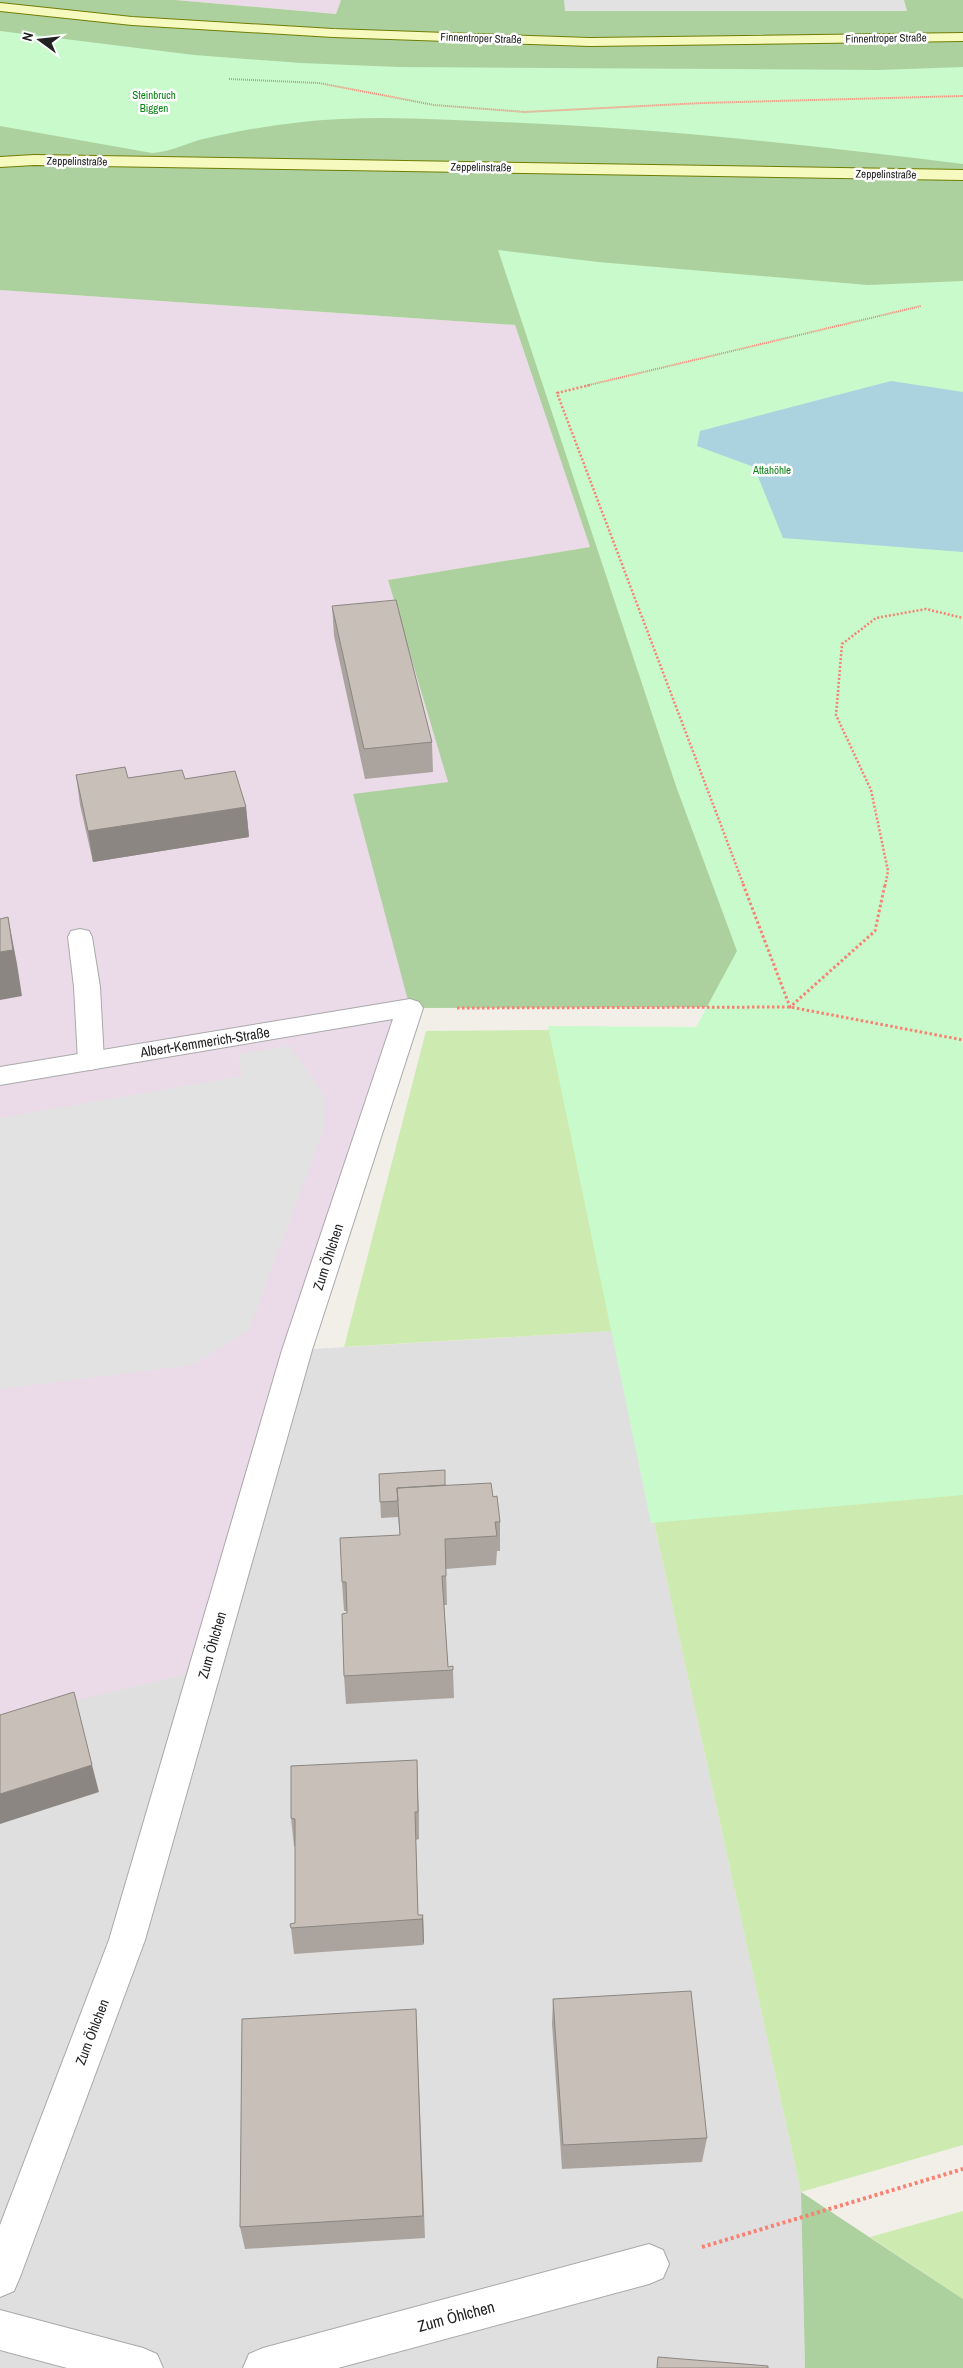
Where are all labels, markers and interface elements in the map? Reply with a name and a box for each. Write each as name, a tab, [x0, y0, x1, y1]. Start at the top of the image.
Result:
north arrow	[15, 15, 65, 65]
text: N	[18, 30, 37, 43]
street label: Finnentroper Straße	[440, 30, 522, 46]
street label: Finnentroper Straße	[845, 30, 927, 46]
park label: Steinbruch Biggen	[132, 88, 176, 115]
street label: Zeppelinstraße	[47, 153, 107, 169]
street label: Zeppelinstraße	[451, 159, 511, 175]
street label: Zeppelinstraße	[856, 166, 916, 182]
park label: Attahöhle	[752, 463, 791, 477]
street label: Albert-Kemmerich-Straße	[138, 1023, 271, 1061]
street label: Zum Öhlchen	[309, 1221, 347, 1293]
street label: Zum Öhlchen	[194, 1609, 230, 1681]
street label: Zum Öhlchen	[71, 1997, 113, 2067]
street label: Zum Öhlchen	[415, 2295, 497, 2337]

